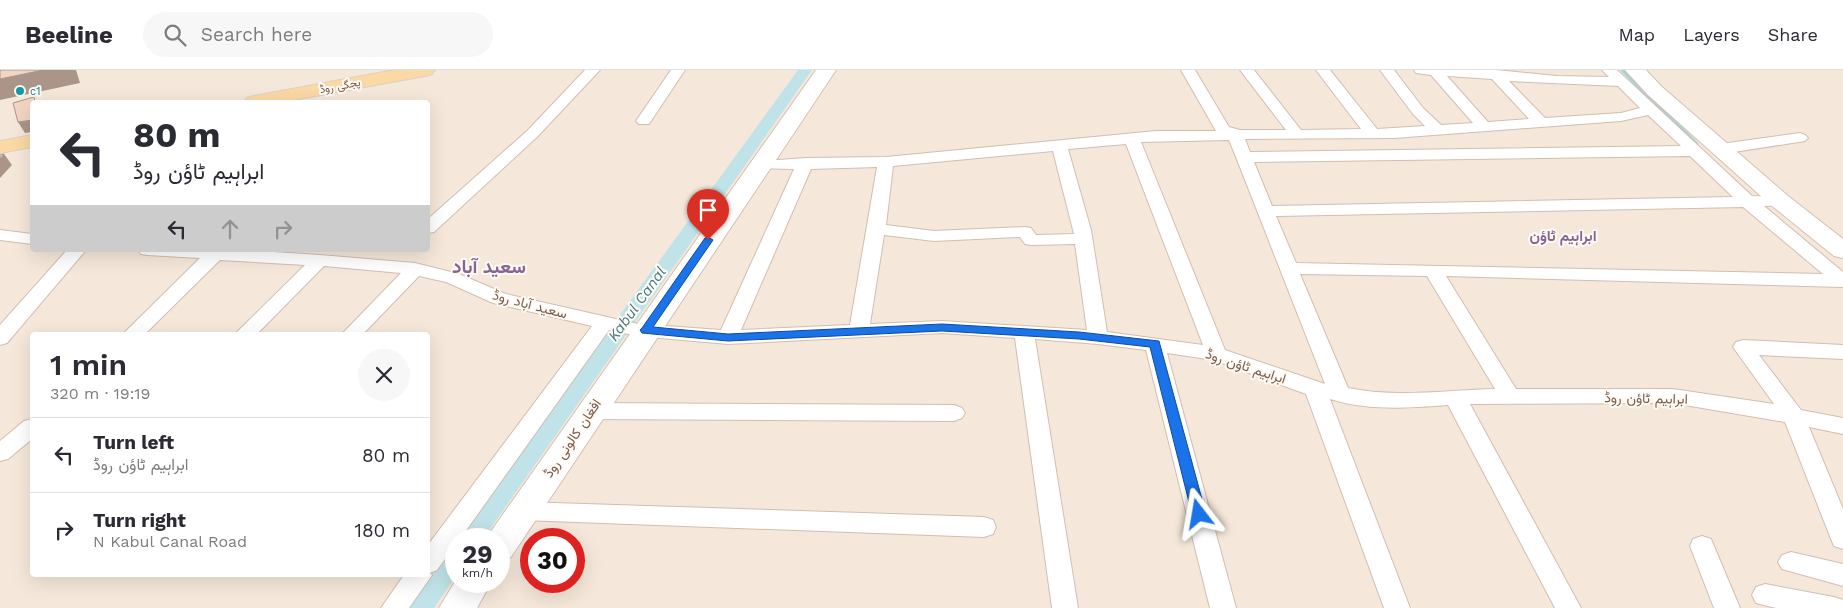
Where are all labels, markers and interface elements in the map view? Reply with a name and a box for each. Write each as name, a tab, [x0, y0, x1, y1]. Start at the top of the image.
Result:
search box	[143, 12, 493, 57]
text: Beeline	[25, 21, 113, 49]
icon: search	[161, 21, 189, 49]
text: Search here	[201, 23, 312, 46]
text: Map	[1618, 24, 1655, 45]
text: Layers	[1683, 24, 1740, 45]
text: Share	[1768, 24, 1818, 45]
street label: پجگی روڈ	[319, 76, 362, 97]
marker: c1	[14, 85, 26, 97]
place label: c1	[30, 85, 40, 98]
text: 80 m	[133, 114, 220, 156]
icon: left	[50, 120, 115, 185]
text: ابراہیم ٹاؤن روڈ	[133, 159, 264, 184]
pin	[687, 189, 729, 240]
icon: arrive	[694, 196, 722, 224]
icon: left	[163, 215, 191, 243]
icon: ahead	[216, 215, 244, 243]
icon: right	[269, 215, 297, 243]
district label: ابراہیم ٹاؤن	[1529, 227, 1597, 246]
district label: سعید آباد	[452, 255, 526, 278]
water label: Kabul Canal	[604, 263, 670, 345]
street label: سعید آباد روڈ	[491, 286, 569, 323]
street label: ابراہیم ٹاؤن روڈ	[1203, 345, 1288, 388]
text: 1 min	[50, 347, 127, 382]
button: close	[358, 349, 410, 401]
text: 320 m · 19:19	[50, 384, 150, 403]
street label: ابراہیم ٹاؤن روڈ	[1604, 389, 1688, 409]
street label: افغان کالونی روڈ	[540, 396, 605, 481]
text: Turn left	[93, 431, 174, 454]
icon: left	[50, 441, 78, 469]
text: 80 m	[362, 444, 410, 467]
text: ابراہیم ٹاؤن روڈ	[93, 455, 189, 474]
position arrow	[1172, 487, 1224, 539]
text: Turn right	[93, 509, 186, 532]
icon: right	[50, 516, 78, 544]
text: 180 m	[354, 519, 410, 542]
speed limit sign: 30	[520, 528, 585, 593]
text: N Kabul Canal Road	[93, 532, 247, 551]
text: 29	[462, 540, 493, 569]
text: km/h	[462, 566, 493, 580]

